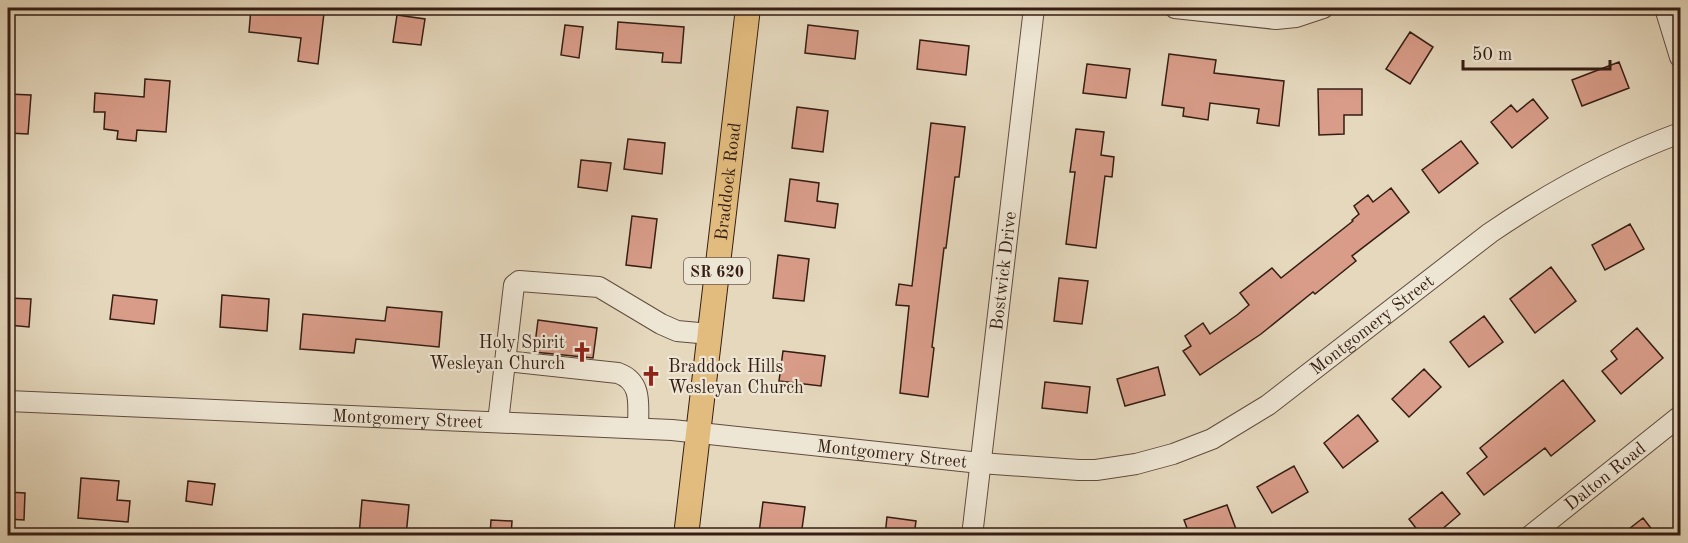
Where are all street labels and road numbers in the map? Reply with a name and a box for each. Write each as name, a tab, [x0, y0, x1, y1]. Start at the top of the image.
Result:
street label: Braddock Road	[713, 121, 744, 242]
street label: Bostwick Drive	[988, 210, 1020, 332]
road number: SR 620	[684, 258, 750, 284]
street label: Montgomery Street	[1307, 272, 1438, 379]
street label: Montgomery Street	[332, 407, 483, 432]
street label: Montgomery Street	[816, 438, 968, 472]
street label: Dalton Road	[1562, 439, 1649, 514]

